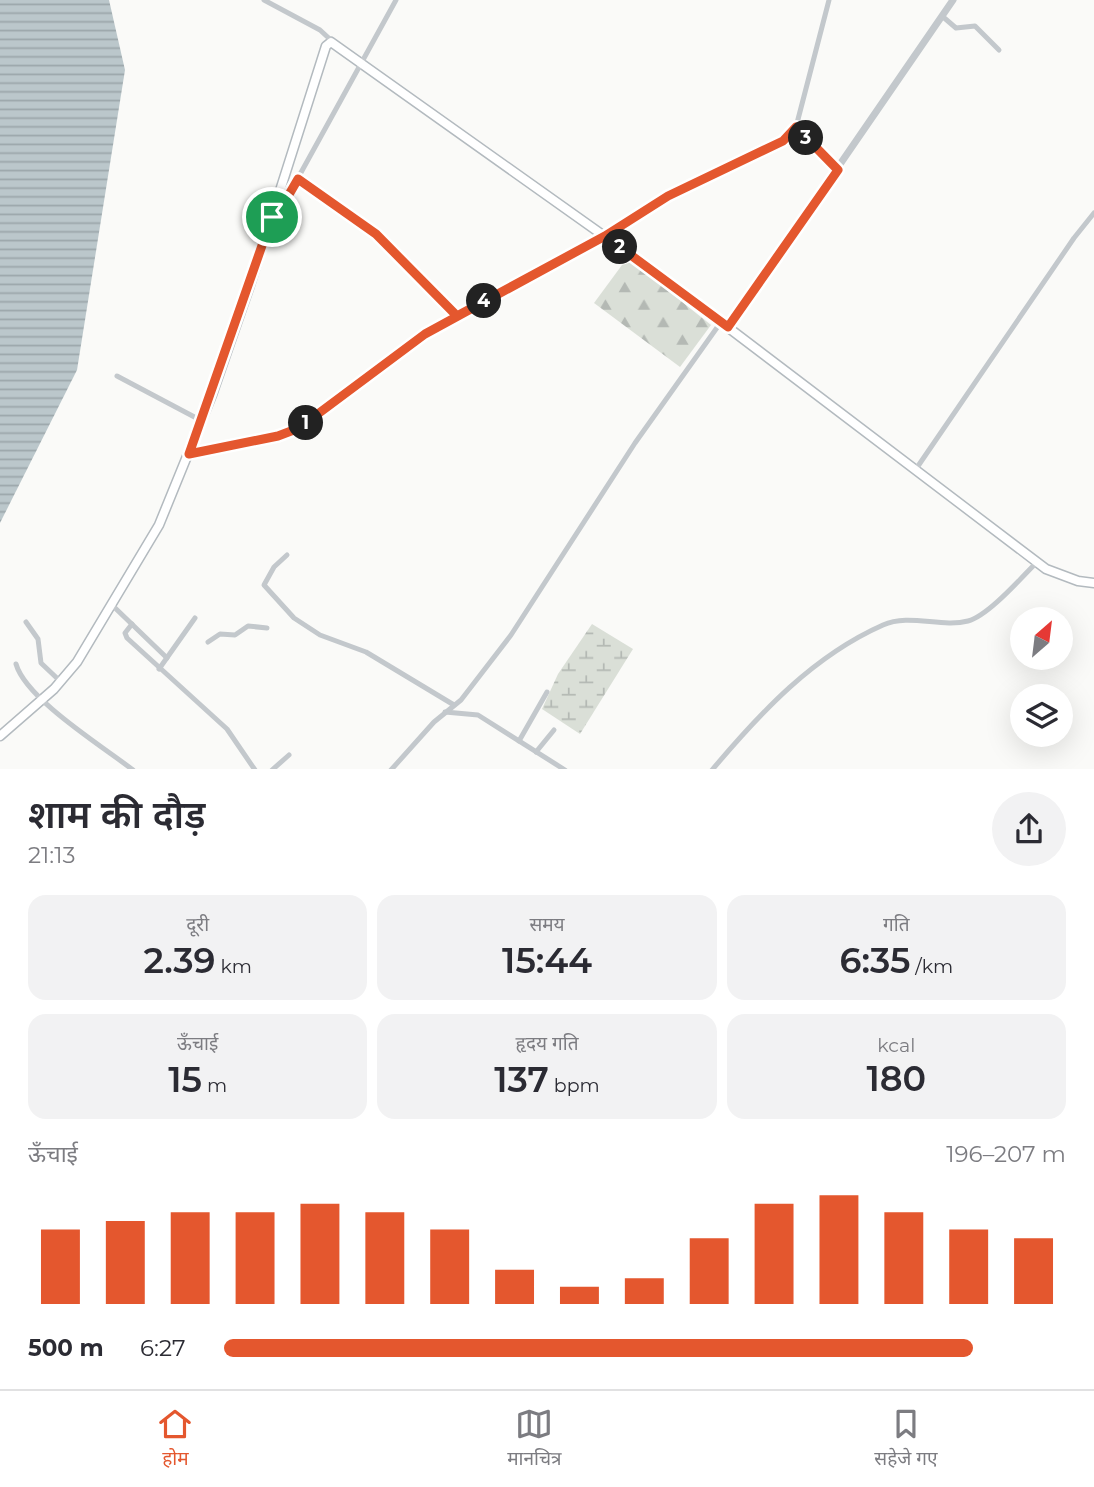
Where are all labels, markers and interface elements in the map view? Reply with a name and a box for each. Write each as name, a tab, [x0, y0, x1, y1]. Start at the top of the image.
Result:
pin: 3	[788, 120, 824, 156]
text: 3	[800, 126, 811, 149]
pin	[242, 187, 302, 247]
icon: arrive	[253, 198, 291, 236]
pin: 2	[602, 230, 638, 264]
text: 2	[614, 235, 625, 258]
pin: 4	[466, 284, 502, 318]
text: 4	[477, 289, 490, 312]
pin: 1	[288, 406, 324, 440]
text: 1	[302, 411, 309, 434]
north arrow	[1010, 607, 1073, 670]
map controls	[1010, 607, 1073, 747]
button: layers	[1010, 684, 1073, 747]
text: शाम की दौड़	[28, 791, 205, 838]
button: share	[992, 792, 1066, 866]
text: 21:13	[28, 841, 76, 869]
text: दूरी	[186, 913, 209, 936]
text: समय	[529, 913, 565, 936]
text: गति	[883, 913, 910, 936]
text: 2.39	[144, 939, 215, 982]
text: 15:44	[502, 939, 592, 982]
text: 6:35	[839, 939, 910, 982]
text: km	[215, 955, 252, 978]
text: /km	[910, 955, 953, 978]
text: ऊँचाई	[177, 1032, 218, 1055]
text: हृदय गति	[515, 1032, 578, 1055]
text: kcal	[877, 1034, 915, 1057]
text: 180	[866, 1057, 926, 1100]
text: 15	[168, 1058, 202, 1101]
text: 137	[494, 1058, 549, 1101]
text: m	[202, 1074, 227, 1097]
text: bpm	[549, 1074, 600, 1097]
text: ऊँचाई	[28, 1140, 78, 1168]
text: 196–207 m	[946, 1140, 1066, 1168]
text: 500 m	[28, 1334, 104, 1362]
text: 6:27	[140, 1334, 185, 1362]
tab: होम	[156, 1405, 194, 1473]
tab: मानचित्र	[507, 1405, 562, 1473]
tab: सहेजे गए	[874, 1405, 938, 1473]

